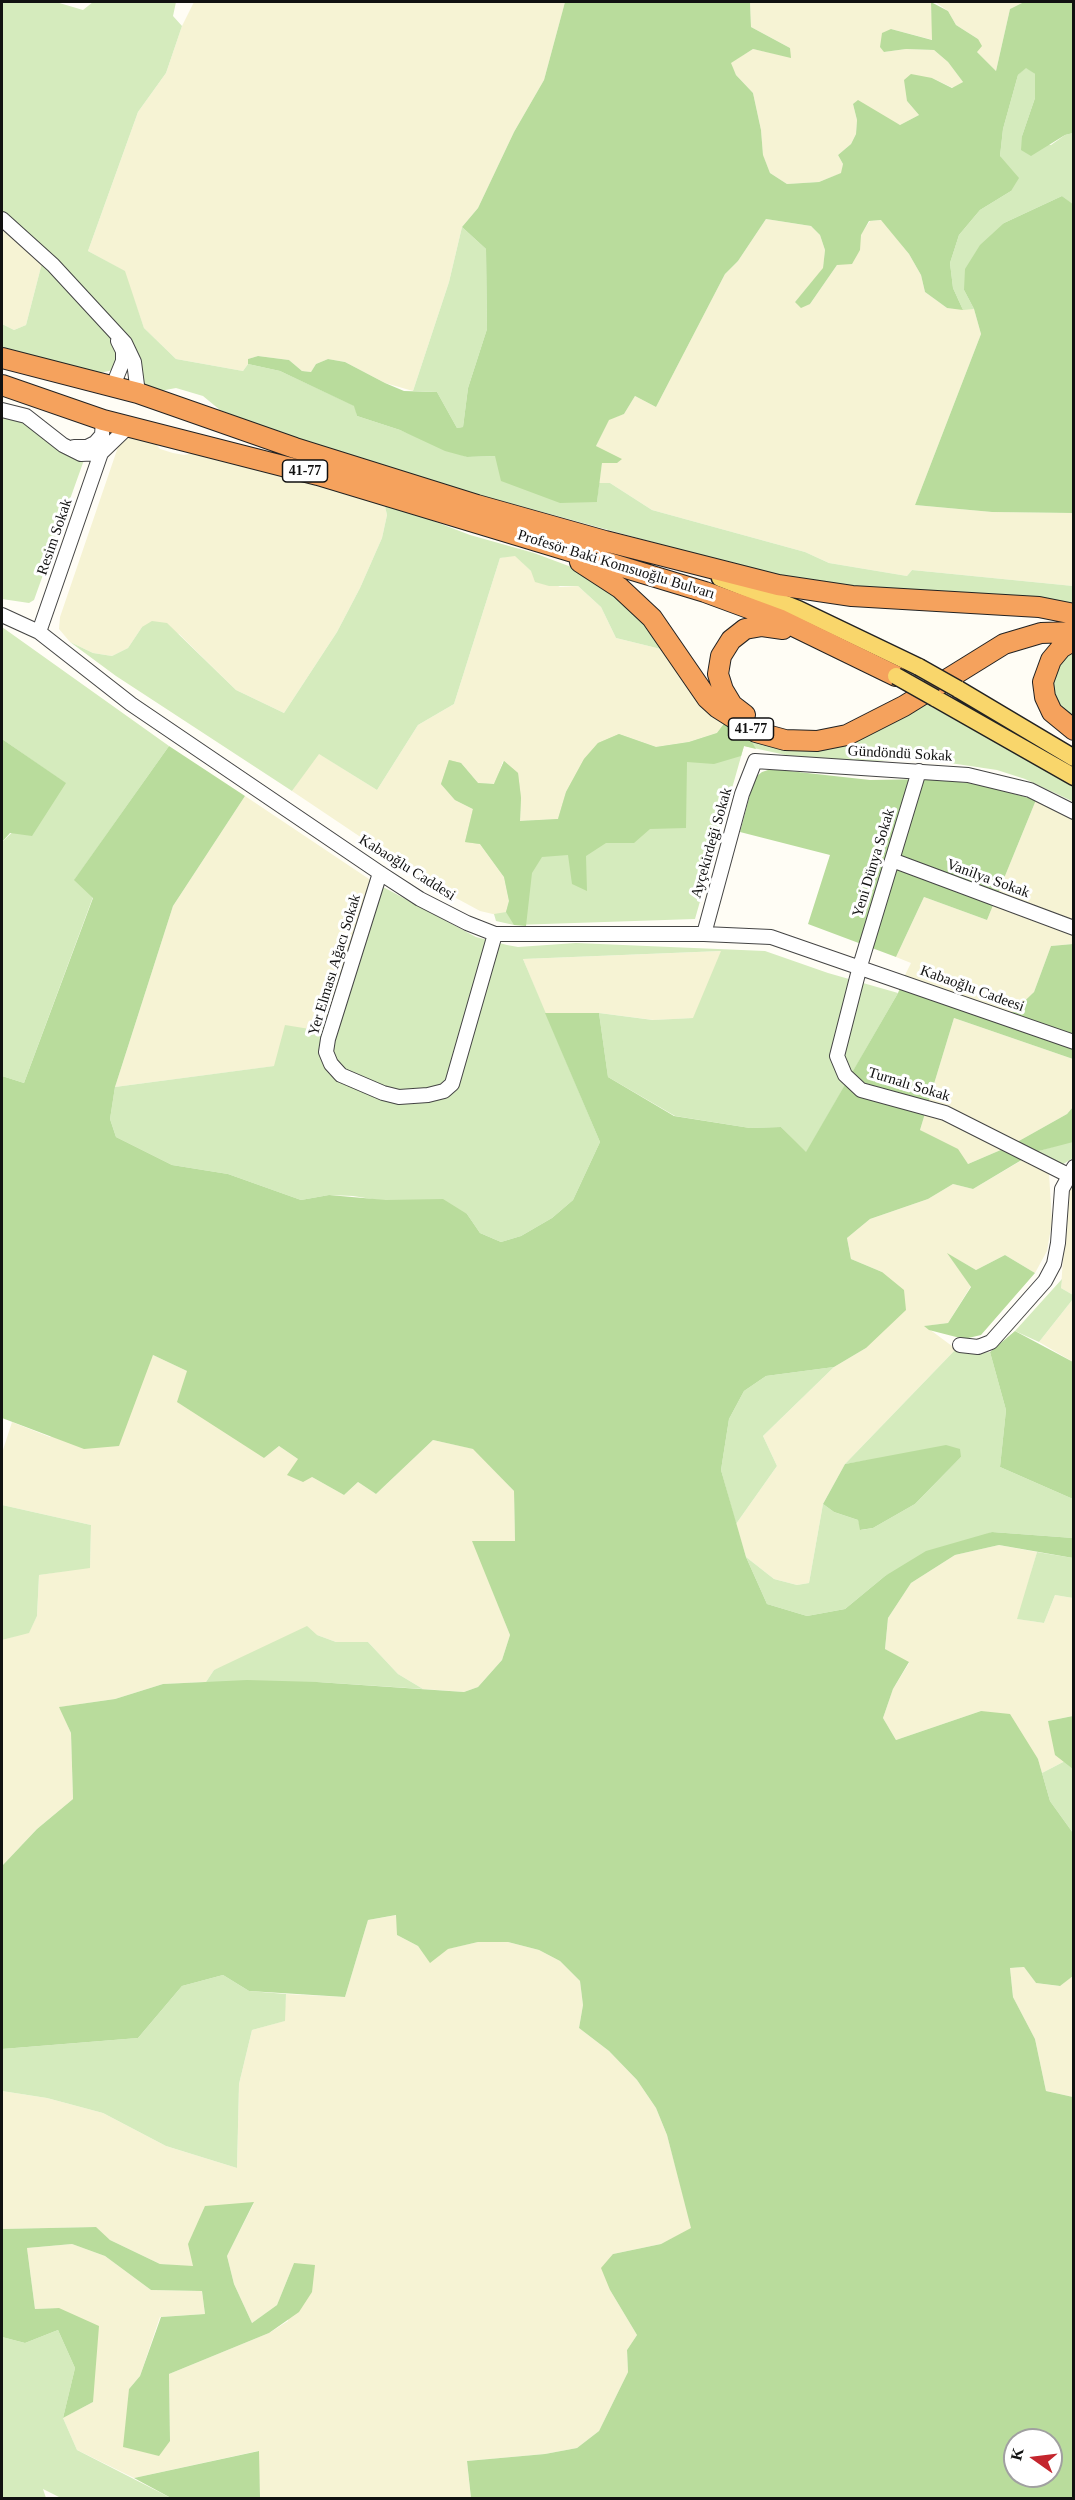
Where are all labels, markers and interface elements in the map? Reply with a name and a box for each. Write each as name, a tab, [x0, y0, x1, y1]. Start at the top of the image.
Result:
road number: 41-77	[282, 460, 328, 482]
street label: Resim Sokak	[34, 496, 76, 578]
street label: Profesör Baki Komsuoğlu Bulvarı	[515, 526, 717, 604]
road number: 41-77	[728, 718, 774, 740]
street label: Gündöndü Sokak	[847, 742, 953, 766]
street label: Ayçekirdeği Sokak	[688, 786, 736, 900]
street label: Yeni Dünya Sokak	[849, 807, 899, 919]
street label: Kabaoğlu Caddesi	[355, 831, 459, 905]
street label: Vanilya Sokak	[944, 856, 1032, 902]
street label: Yer Elması Ağacı Sokak	[305, 892, 365, 1038]
street label: Kabaoğlu Cadeesi	[917, 962, 1027, 1016]
street label: Turnalı Sokak	[866, 1064, 952, 1106]
north arrow	[1003, 2428, 1063, 2488]
text: K	[1007, 2446, 1027, 2462]

